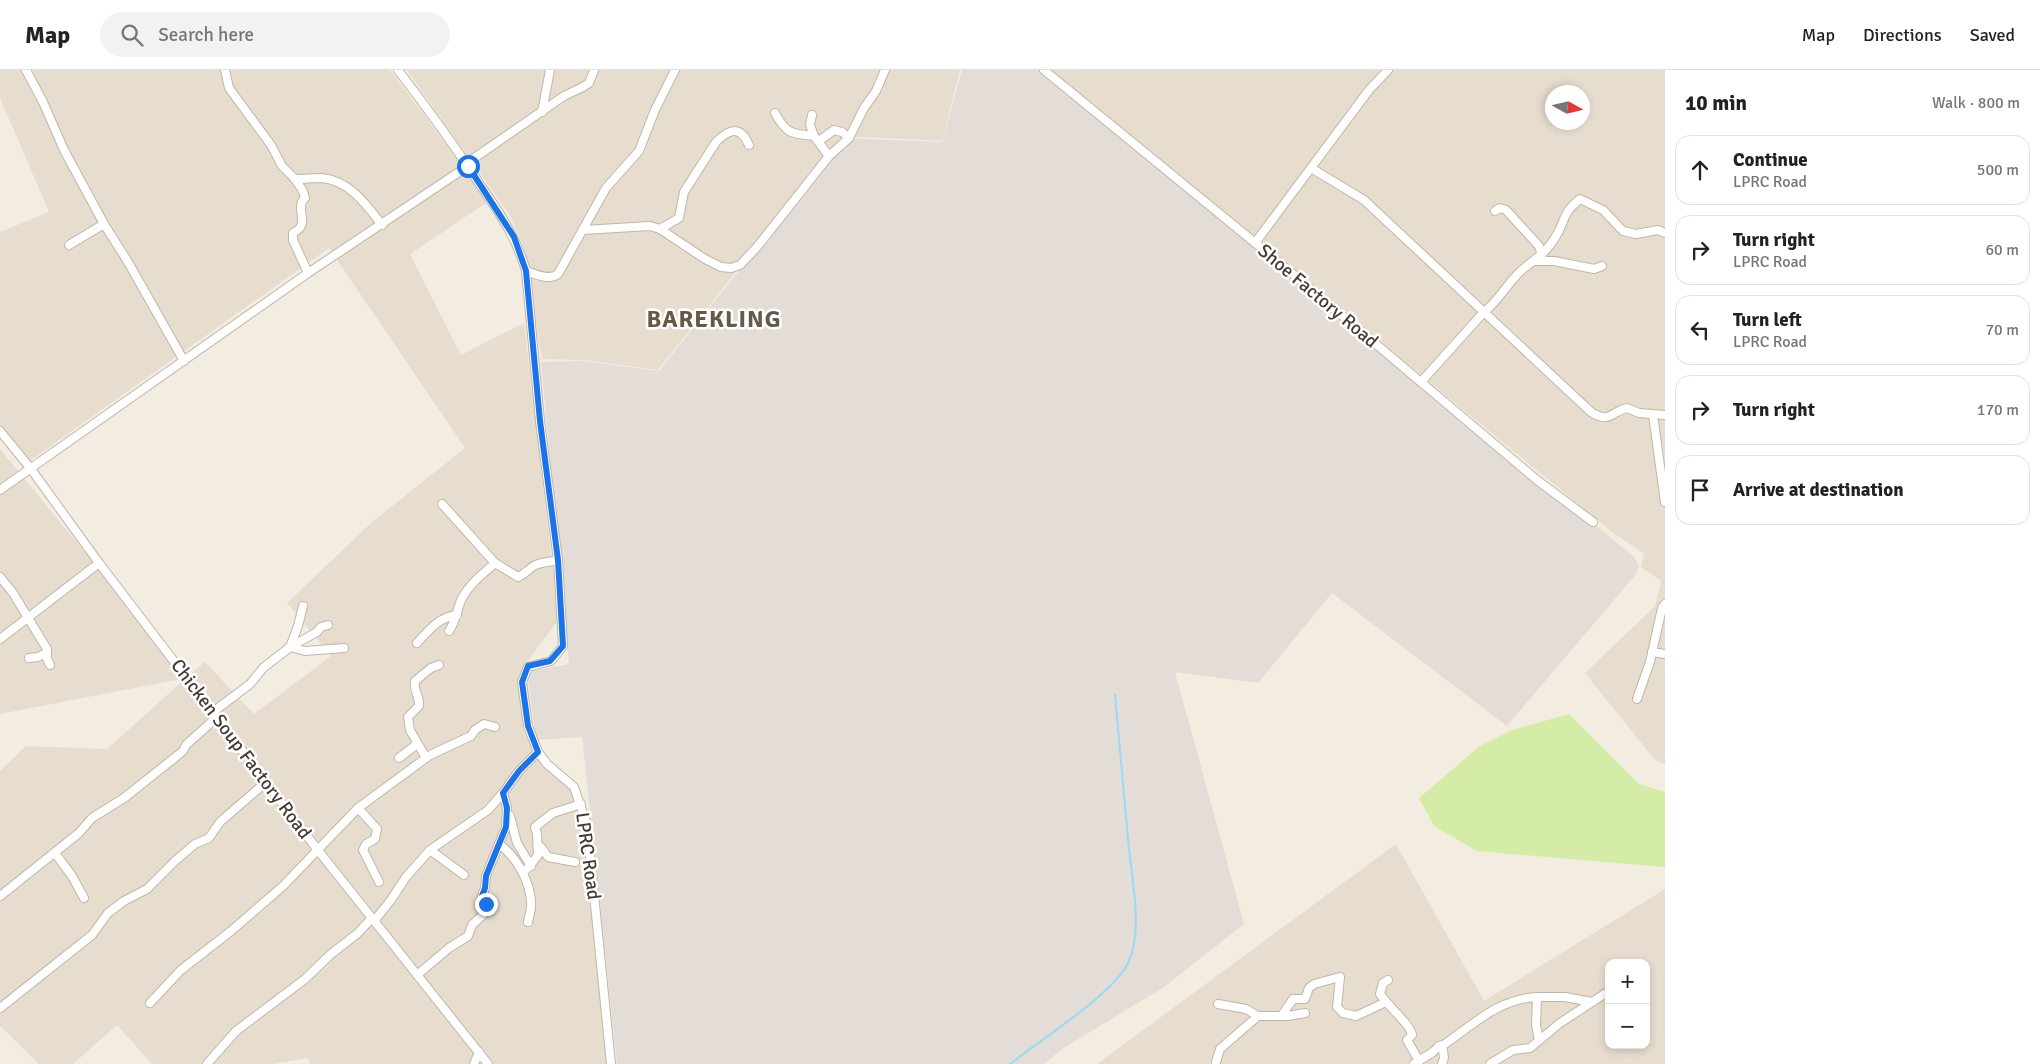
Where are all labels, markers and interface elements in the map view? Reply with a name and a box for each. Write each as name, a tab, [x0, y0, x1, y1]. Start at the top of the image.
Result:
search box	[100, 12, 450, 57]
text: Map	[25, 20, 70, 50]
icon: search	[118, 21, 146, 49]
text: Search here	[158, 23, 254, 47]
text: Map	[1802, 24, 1835, 46]
text: Directions	[1863, 24, 1942, 46]
text: Saved	[1970, 24, 2015, 46]
north arrow	[1545, 85, 1590, 130]
text: 10 min	[1685, 90, 1747, 116]
text: Walk · 800 m	[1932, 93, 2020, 113]
text: Continue	[1733, 148, 1808, 172]
route start	[457, 155, 480, 178]
icon: ahead	[1686, 156, 1714, 184]
text: 500 m	[1977, 160, 2019, 180]
text: LPRC Road	[1733, 172, 1807, 192]
text: Turn right	[1733, 228, 1815, 252]
icon: right	[1686, 236, 1714, 264]
street label: Shoe Factory Road	[1253, 239, 1383, 353]
text: 60 m	[1985, 240, 2019, 260]
text: LPRC Road	[1733, 252, 1807, 272]
district label: BAREKLING	[647, 304, 781, 334]
text: Turn left	[1733, 308, 1802, 332]
icon: left	[1686, 316, 1714, 344]
text: 70 m	[1985, 320, 2019, 340]
text: LPRC Road	[1733, 332, 1807, 352]
icon: right	[1686, 396, 1714, 424]
text: Turn right	[1733, 398, 1815, 422]
text: 170 m	[1977, 400, 2019, 420]
icon: arrive	[1686, 476, 1714, 504]
text: Arrive at destination	[1733, 478, 1904, 502]
street label: Chicken Soup Factory Road	[165, 654, 317, 844]
street label: LPRC Road	[570, 811, 606, 901]
route end	[475, 893, 498, 916]
map controls	[1605, 959, 1650, 1049]
button: +	[1605, 959, 1650, 1004]
button: −	[1605, 1004, 1650, 1049]

